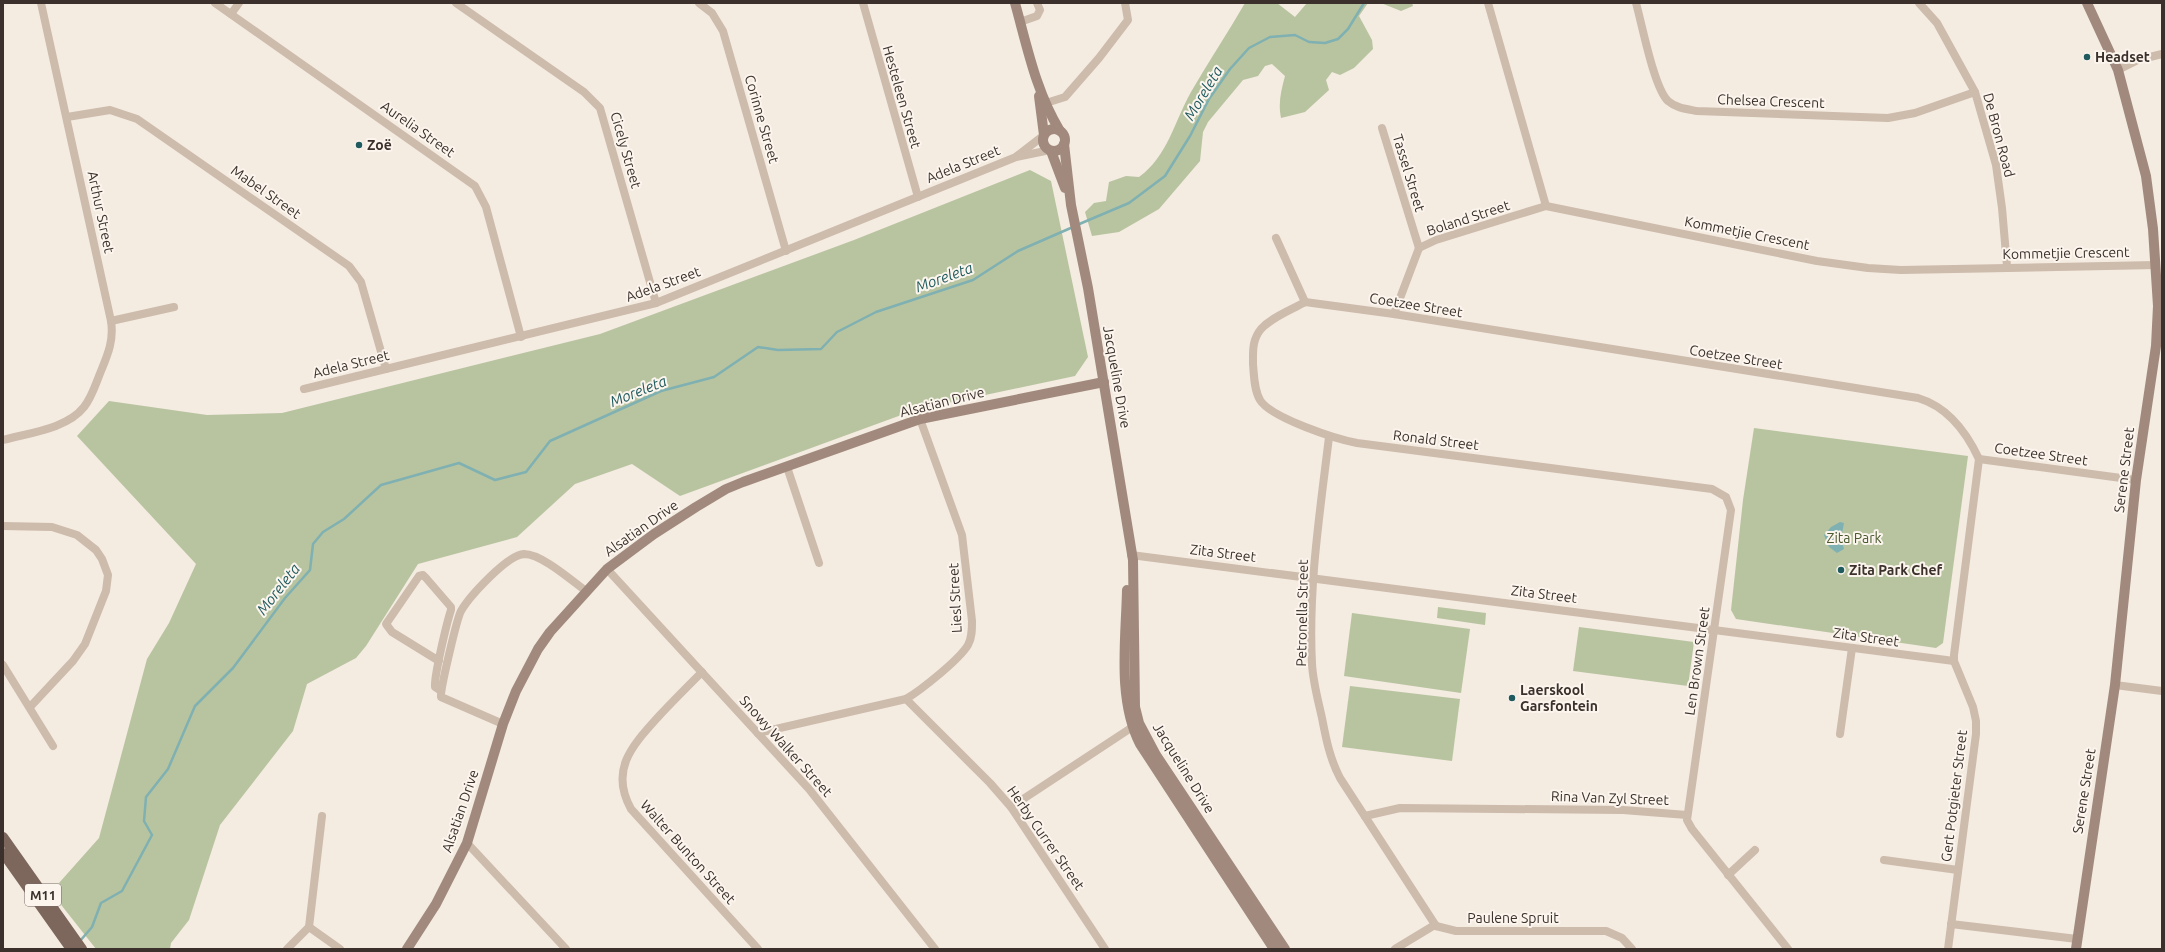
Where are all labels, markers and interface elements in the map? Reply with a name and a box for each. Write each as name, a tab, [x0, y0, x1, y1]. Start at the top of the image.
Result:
street label: Hesteleen Street	[880, 44, 924, 151]
place label: Headset	[2095, 49, 2150, 65]
marker: Headset	[2082, 52, 2092, 62]
water label: Moreleta	[1180, 63, 1226, 123]
street label: Corinne Street	[742, 73, 782, 166]
street label: Chelsea Crescent	[1717, 91, 1826, 111]
street label: De Bron Road	[1980, 91, 2018, 179]
street label: Aurelia Street	[378, 98, 458, 161]
street label: Cicely Street	[607, 110, 645, 191]
street label: Tassel Street	[1390, 132, 1429, 214]
place label: Zoë	[367, 137, 392, 153]
marker: Zoë	[354, 140, 364, 150]
street label: Adela Street	[924, 142, 1003, 186]
street label: Mabel Street	[228, 162, 304, 222]
street label: Arthur Street	[84, 169, 118, 255]
street label: Boland Street	[1424, 197, 1512, 239]
street label: Kommetjie Crescent	[1683, 213, 1811, 253]
street label: Kommetjie Crescent	[2002, 244, 2130, 262]
water label: Moreleta	[913, 259, 975, 295]
street label: Adela Street	[624, 263, 703, 305]
street label: Coetzee Street	[1368, 290, 1464, 320]
street label: Jacqueline Drive	[1100, 325, 1134, 429]
street label: Coetzee Street	[1688, 342, 1784, 372]
street label: Adela Street	[311, 347, 391, 381]
water label: Moreleta	[607, 372, 669, 410]
street label: Alsatian Drive	[898, 384, 986, 420]
street label: Serene Street	[2111, 426, 2137, 514]
street label: Ronald Street	[1392, 427, 1480, 453]
street label: Coetzee Street	[1993, 440, 2089, 469]
street label: Alsatian Drive	[601, 497, 681, 559]
park label: Zita Park	[1826, 530, 1882, 546]
street label: Zita Street	[1189, 541, 1257, 565]
street label: Petronella Street	[1293, 559, 1311, 667]
water label: Moreleta	[253, 560, 303, 618]
street label: Liesl Street	[945, 562, 965, 634]
place label: Zita Park Chef	[1849, 562, 1943, 578]
marker: Zita Park Chef	[1836, 565, 1846, 575]
street label: Zita Street	[1510, 582, 1578, 606]
street label: Len Brown Street	[1681, 605, 1713, 716]
street label: Zita Street	[1832, 624, 1900, 650]
place label: Laerskool Garsfontein	[1520, 682, 1598, 714]
street label: Snowy Walker Street	[736, 692, 836, 800]
marker: Laerskool Garsfontein	[1507, 693, 1517, 703]
street label: Jacqueline Drive	[1150, 720, 1218, 816]
street label: Gert Potgieter Street	[1938, 729, 1970, 863]
street label: Serene Street	[2069, 747, 2099, 835]
street label: Alsatian Drive	[438, 768, 482, 854]
street label: Herby Currer Street	[1004, 783, 1088, 893]
street label: Rina Van Zyl Street	[1551, 788, 1670, 808]
street label: Walter Bunton Street	[637, 797, 739, 908]
road number: M11	[25, 884, 61, 906]
street label: Paulene Spruit	[1467, 910, 1559, 926]

